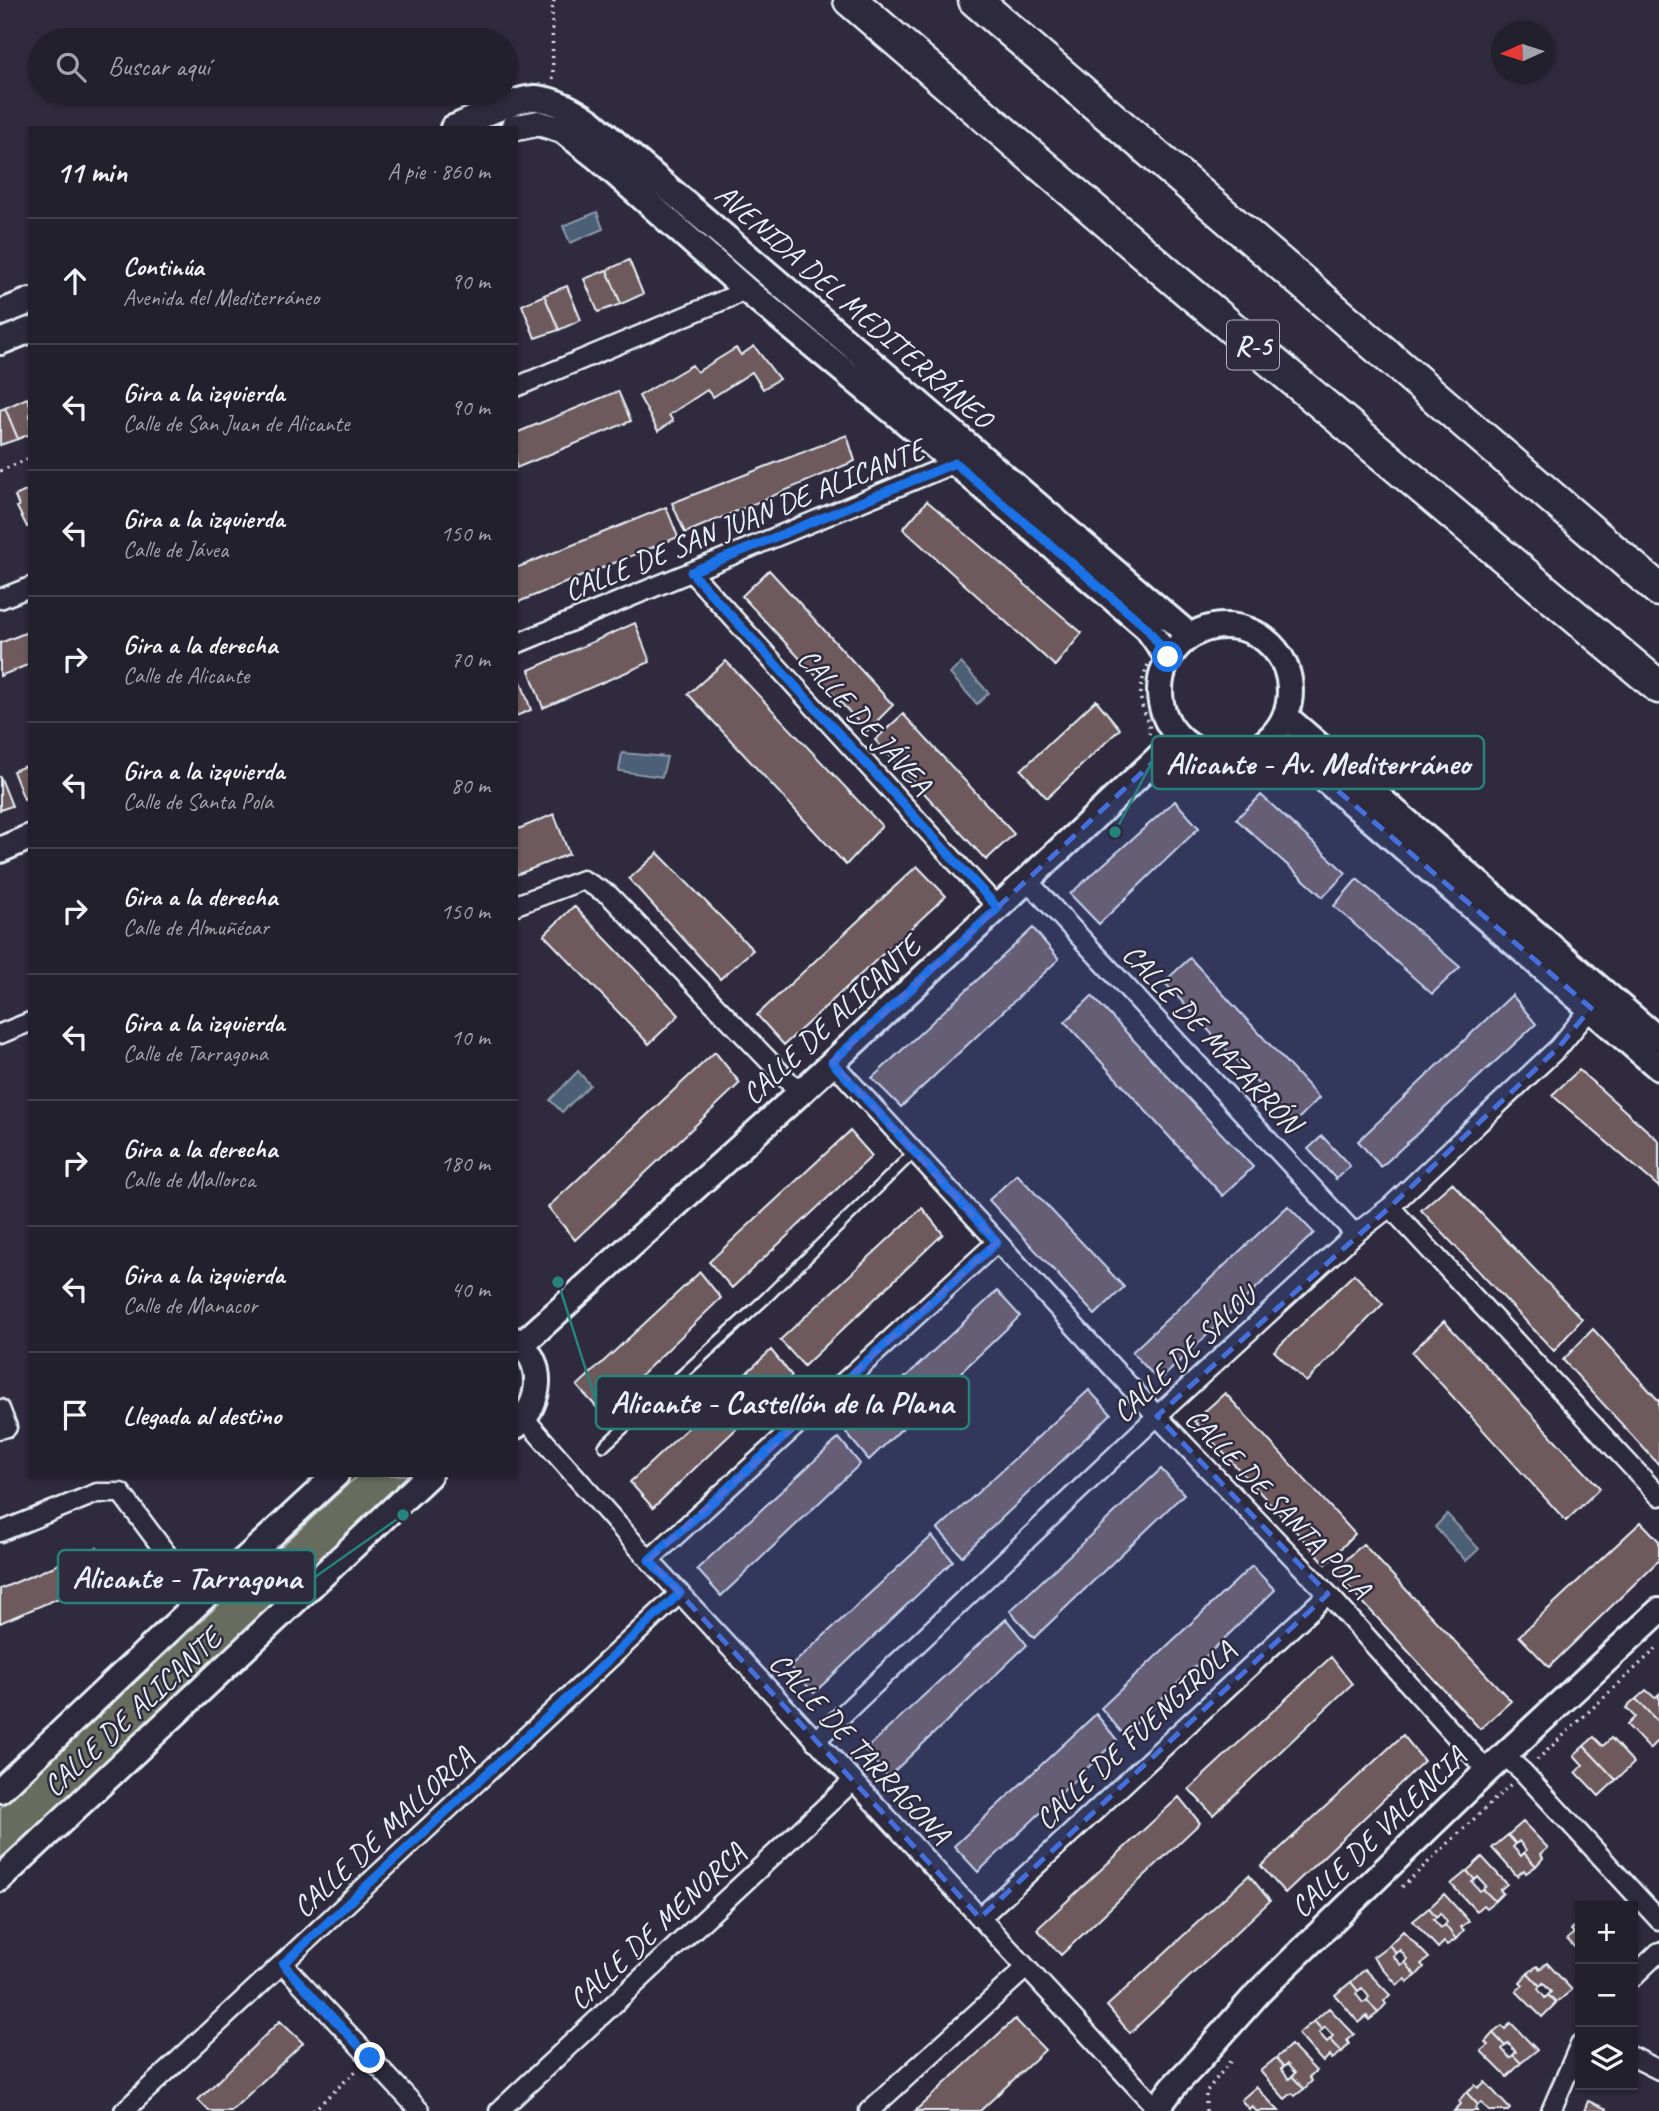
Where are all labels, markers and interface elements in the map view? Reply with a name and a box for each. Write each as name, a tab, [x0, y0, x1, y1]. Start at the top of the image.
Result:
north arrow	[1491, 21, 1554, 84]
search box	[28, 28, 518, 105]
icon: search	[52, 48, 90, 86]
text: Buscar aquí	[108, 50, 210, 83]
text: 11 min	[56, 153, 127, 191]
text: A pie · 860 m	[387, 157, 490, 186]
street label: AVENIDA DEL MEDITERRÁNEO	[708, 175, 1003, 439]
text: Continúa	[123, 250, 204, 283]
icon: ahead	[56, 262, 94, 300]
text: 90 m	[451, 267, 490, 296]
text: Avenida del Mediterráneo	[123, 283, 319, 312]
road number: R-5	[1227, 320, 1279, 370]
text: Gira a la izquierda	[123, 376, 284, 409]
icon: left	[56, 388, 94, 426]
text: 90 m	[451, 393, 490, 422]
text: Calle de San Juan de Alicante	[123, 409, 349, 438]
street label: CALLE DE SAN JUAN DE ALICANTE	[558, 429, 933, 610]
text: Gira a la izquierda	[123, 502, 284, 535]
icon: left	[56, 514, 94, 552]
text: 150 m	[441, 519, 490, 548]
text: Calle de Jávea	[123, 535, 228, 564]
text: Gira a la derecha	[123, 628, 277, 661]
icon: right	[56, 640, 94, 678]
street label: CALLE DE JÁVEA	[789, 640, 941, 803]
route start	[1152, 641, 1183, 672]
text: 70 m	[451, 645, 490, 674]
text: Calle de Alicante	[123, 661, 249, 690]
callout: Alicante - Av. Mediterráneo	[1152, 736, 1484, 789]
text: Alicante - Av. Mediterráneo	[1166, 743, 1473, 784]
text: Gira a la izquierda	[123, 754, 284, 787]
icon: left	[56, 766, 94, 804]
text: 80 m	[451, 771, 490, 800]
text: Calle de Santa Pola	[123, 787, 273, 816]
text: Gira a la derecha	[123, 880, 277, 913]
icon: right	[56, 892, 94, 930]
text: 150 m	[441, 897, 490, 926]
text: Calle de Almuñécar	[123, 913, 269, 942]
street label: CALLE DE ALICANTE	[734, 925, 931, 1112]
street label: CALLE DE MAZARRÓN	[1115, 935, 1313, 1144]
text: Gira a la izquierda	[123, 1006, 284, 1039]
icon: left	[56, 1018, 94, 1056]
text: 10 m	[451, 1023, 490, 1052]
text: Calle de Tarragona	[123, 1039, 268, 1068]
text: Gira a la derecha	[123, 1132, 277, 1165]
icon: right	[56, 1144, 94, 1182]
text: 180 m	[441, 1149, 490, 1178]
text: Calle de Mallorca	[123, 1165, 255, 1194]
text: Gira a la izquierda	[123, 1258, 284, 1291]
icon: left	[56, 1270, 94, 1308]
street label: CALLE DE SALOU	[1104, 1274, 1267, 1430]
text: 40 m	[451, 1275, 490, 1304]
text: Calle de Manacor	[123, 1291, 257, 1320]
callout: Alicante - Castellón de la Plana	[596, 1376, 969, 1429]
text: Alicante - Castellón de la Plana	[610, 1382, 956, 1423]
icon: arrive	[56, 1396, 94, 1434]
text: Llegada al destino	[123, 1399, 281, 1432]
street label: CALLE DE SANTA POLA	[1177, 1399, 1380, 1608]
callout: Alicante - Tarragona	[58, 1550, 315, 1603]
text: Alicante - Tarragona	[72, 1557, 304, 1598]
street label: CALLE DE ALICANTE	[35, 1617, 232, 1804]
street label: CALLE DE FUENGIROLA	[1027, 1632, 1244, 1838]
street label: CALLE DE TARRAGONA	[761, 1644, 960, 1853]
street label: CALLE DE VALENCIA	[1282, 1737, 1475, 1926]
street label: CALLE DE MALLORCA	[285, 1738, 482, 1926]
street label: CALLE DE MENORCA	[560, 1834, 754, 2018]
map controls	[1575, 1901, 1638, 2090]
button: +	[1575, 1901, 1638, 1964]
button: −	[1575, 1964, 1638, 2027]
button: layers	[1575, 2027, 1638, 2090]
route end	[354, 2042, 385, 2073]

